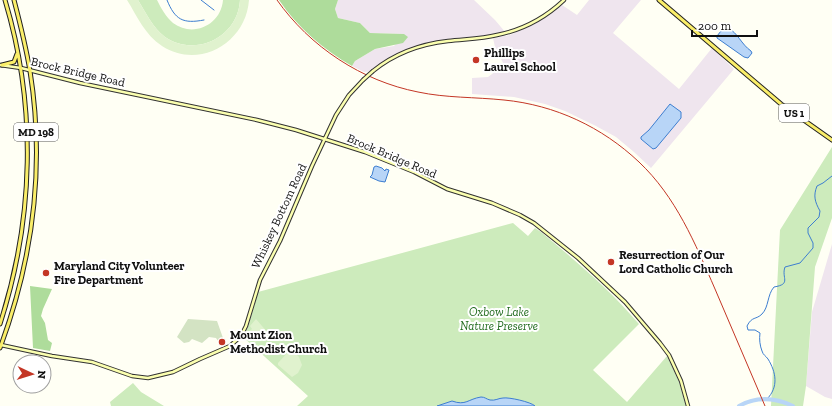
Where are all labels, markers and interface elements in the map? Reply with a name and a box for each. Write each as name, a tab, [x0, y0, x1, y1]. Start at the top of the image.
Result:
scale bar	[692, 12, 757, 38]
text: 200 m	[698, 19, 732, 33]
place label: Phillips Laurel School	[484, 46, 556, 74]
street label: Brock Bridge Road	[30, 54, 127, 90]
marker: Phillips Laurel School	[471, 55, 481, 65]
road number: US 1	[779, 104, 809, 122]
road number: MD 198	[14, 123, 58, 141]
street label: Brock Bridge Road	[345, 131, 439, 181]
street label: Whiskey Bottom Road	[249, 161, 310, 271]
place label: Resurrection of Our Lord Catholic Church	[619, 248, 733, 276]
marker: Resurrection of Our Lord Catholic Church	[606, 257, 616, 267]
place label: Maryland City Volunteer Fire Department	[54, 259, 185, 287]
marker: Maryland City Volunteer Fire Department	[41, 268, 51, 278]
park label: Oxbow Lake Nature Preserve	[460, 305, 538, 333]
place label: Mount Zion Methodist Church	[230, 328, 327, 356]
marker: Mount Zion Methodist Church	[217, 337, 227, 347]
north arrow	[12, 354, 52, 394]
text: N	[35, 370, 48, 380]

